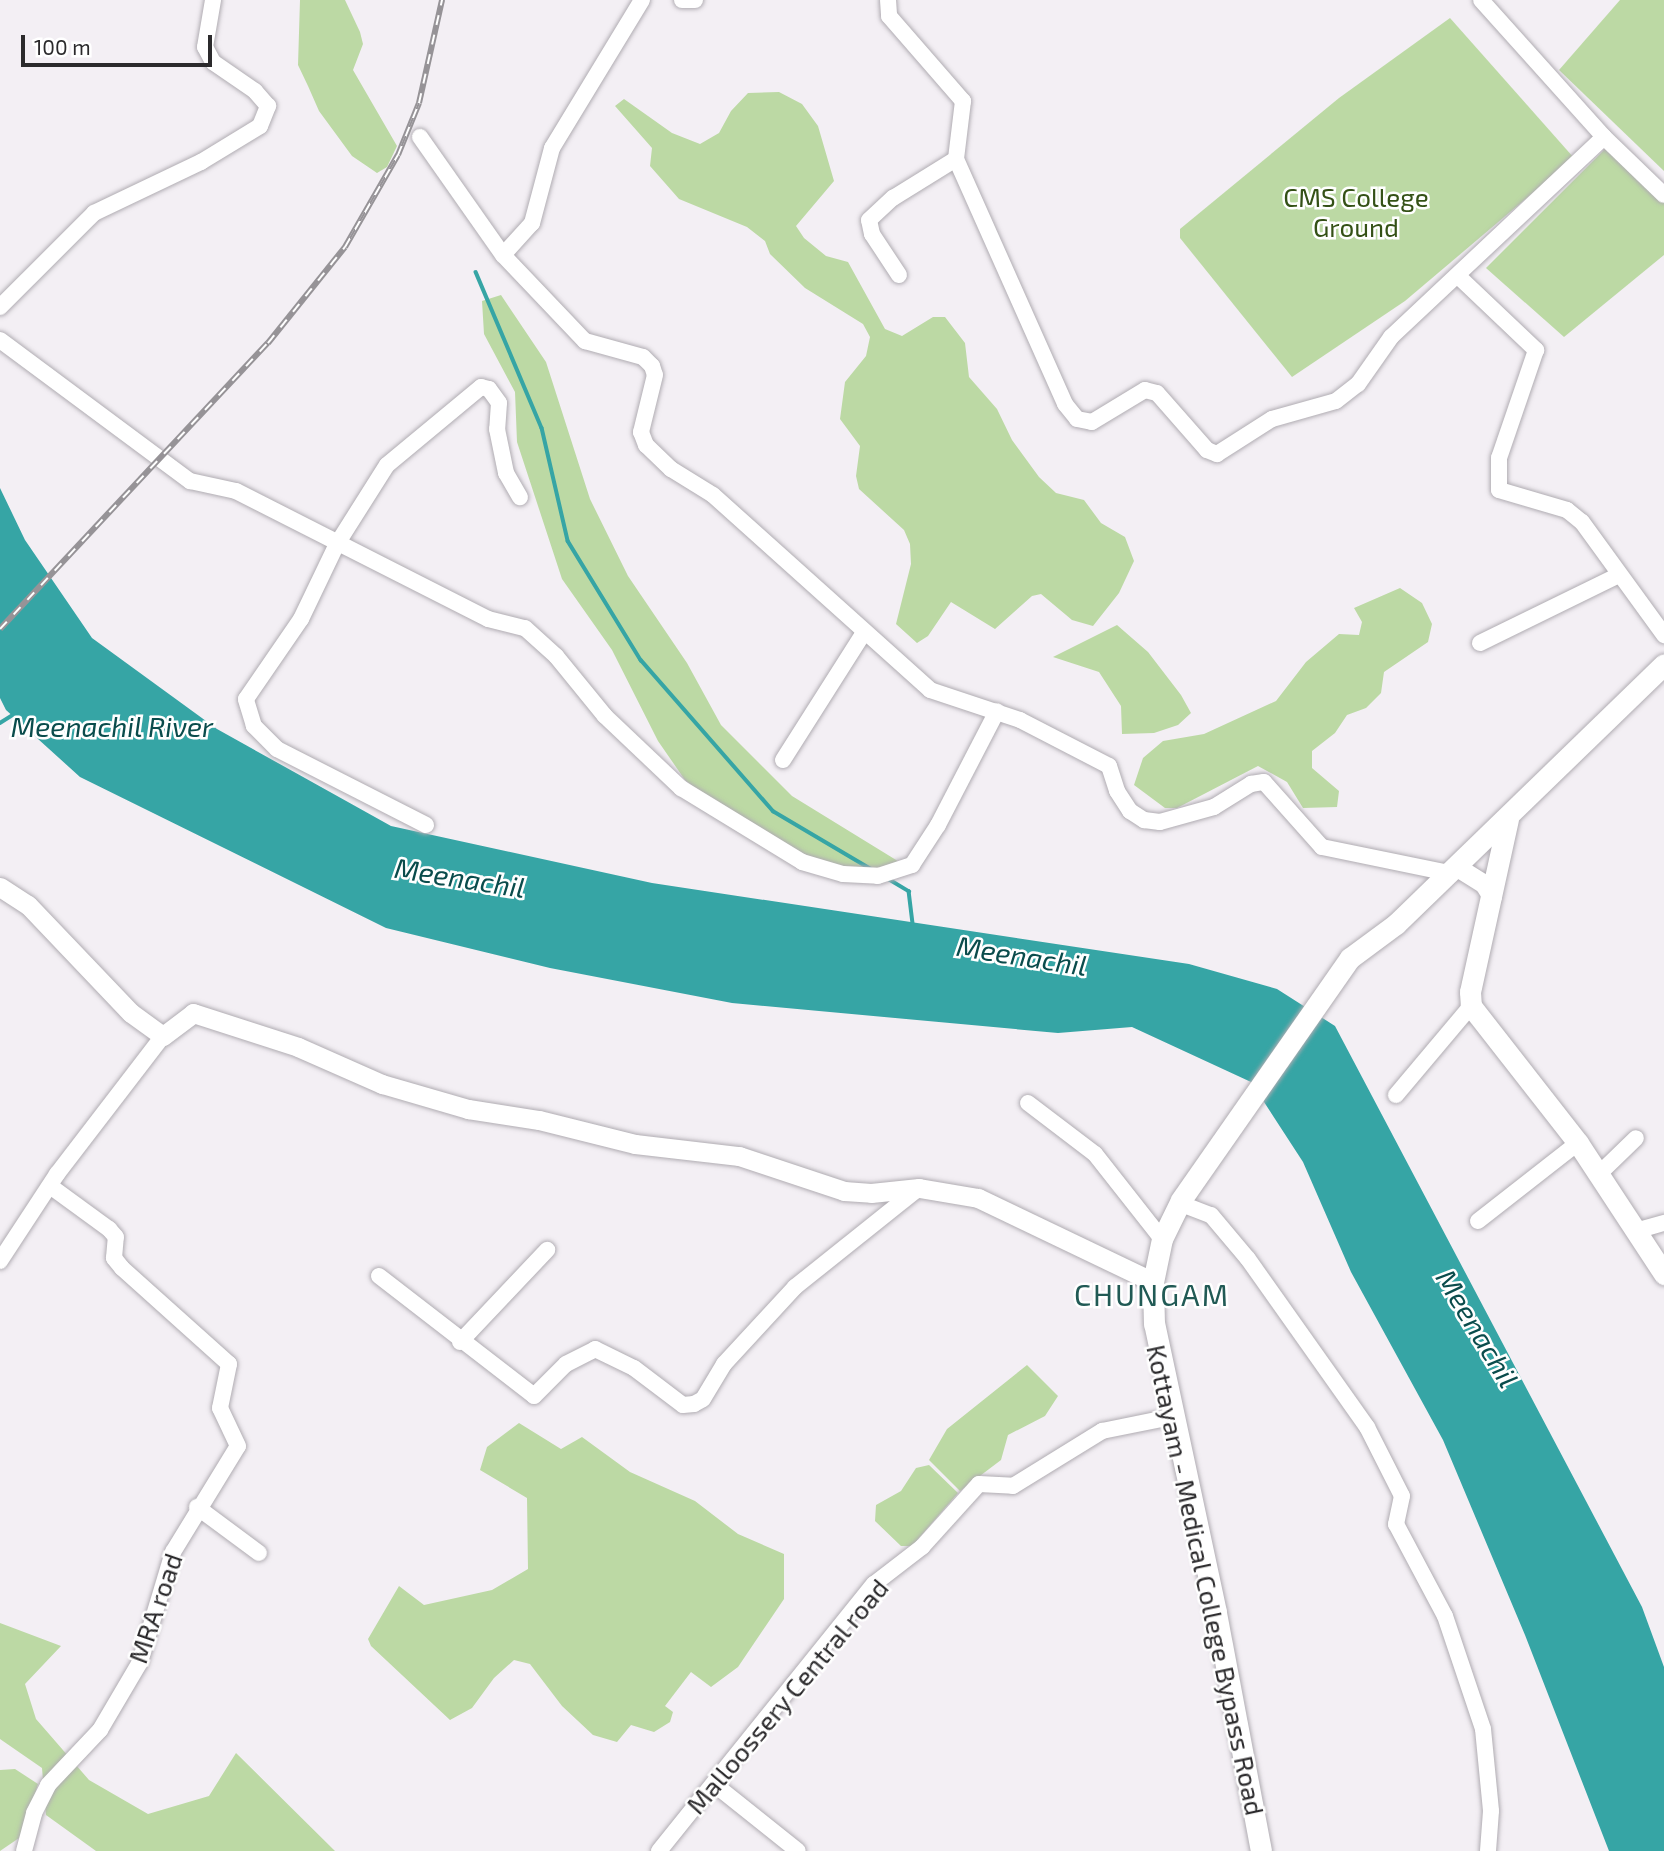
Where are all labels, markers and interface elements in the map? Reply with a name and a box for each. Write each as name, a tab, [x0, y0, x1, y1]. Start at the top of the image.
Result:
scale bar	[24, 21, 215, 65]
text: 100 m	[34, 34, 91, 59]
park label: CMS College Ground	[1283, 181, 1429, 242]
water label: Meenachil River	[10, 709, 214, 743]
water label: Meenachil	[392, 850, 528, 904]
water label: Meenachil	[954, 928, 1090, 982]
water label: Meenachil	[1430, 1263, 1526, 1393]
district label: CHUNGAM	[1075, 1276, 1229, 1312]
street label: Kottayam - Medical College Bypass Road	[1141, 1342, 1271, 1818]
street label: MRA road	[122, 1549, 188, 1667]
street label: Malloossery Central road	[679, 1572, 895, 1820]

